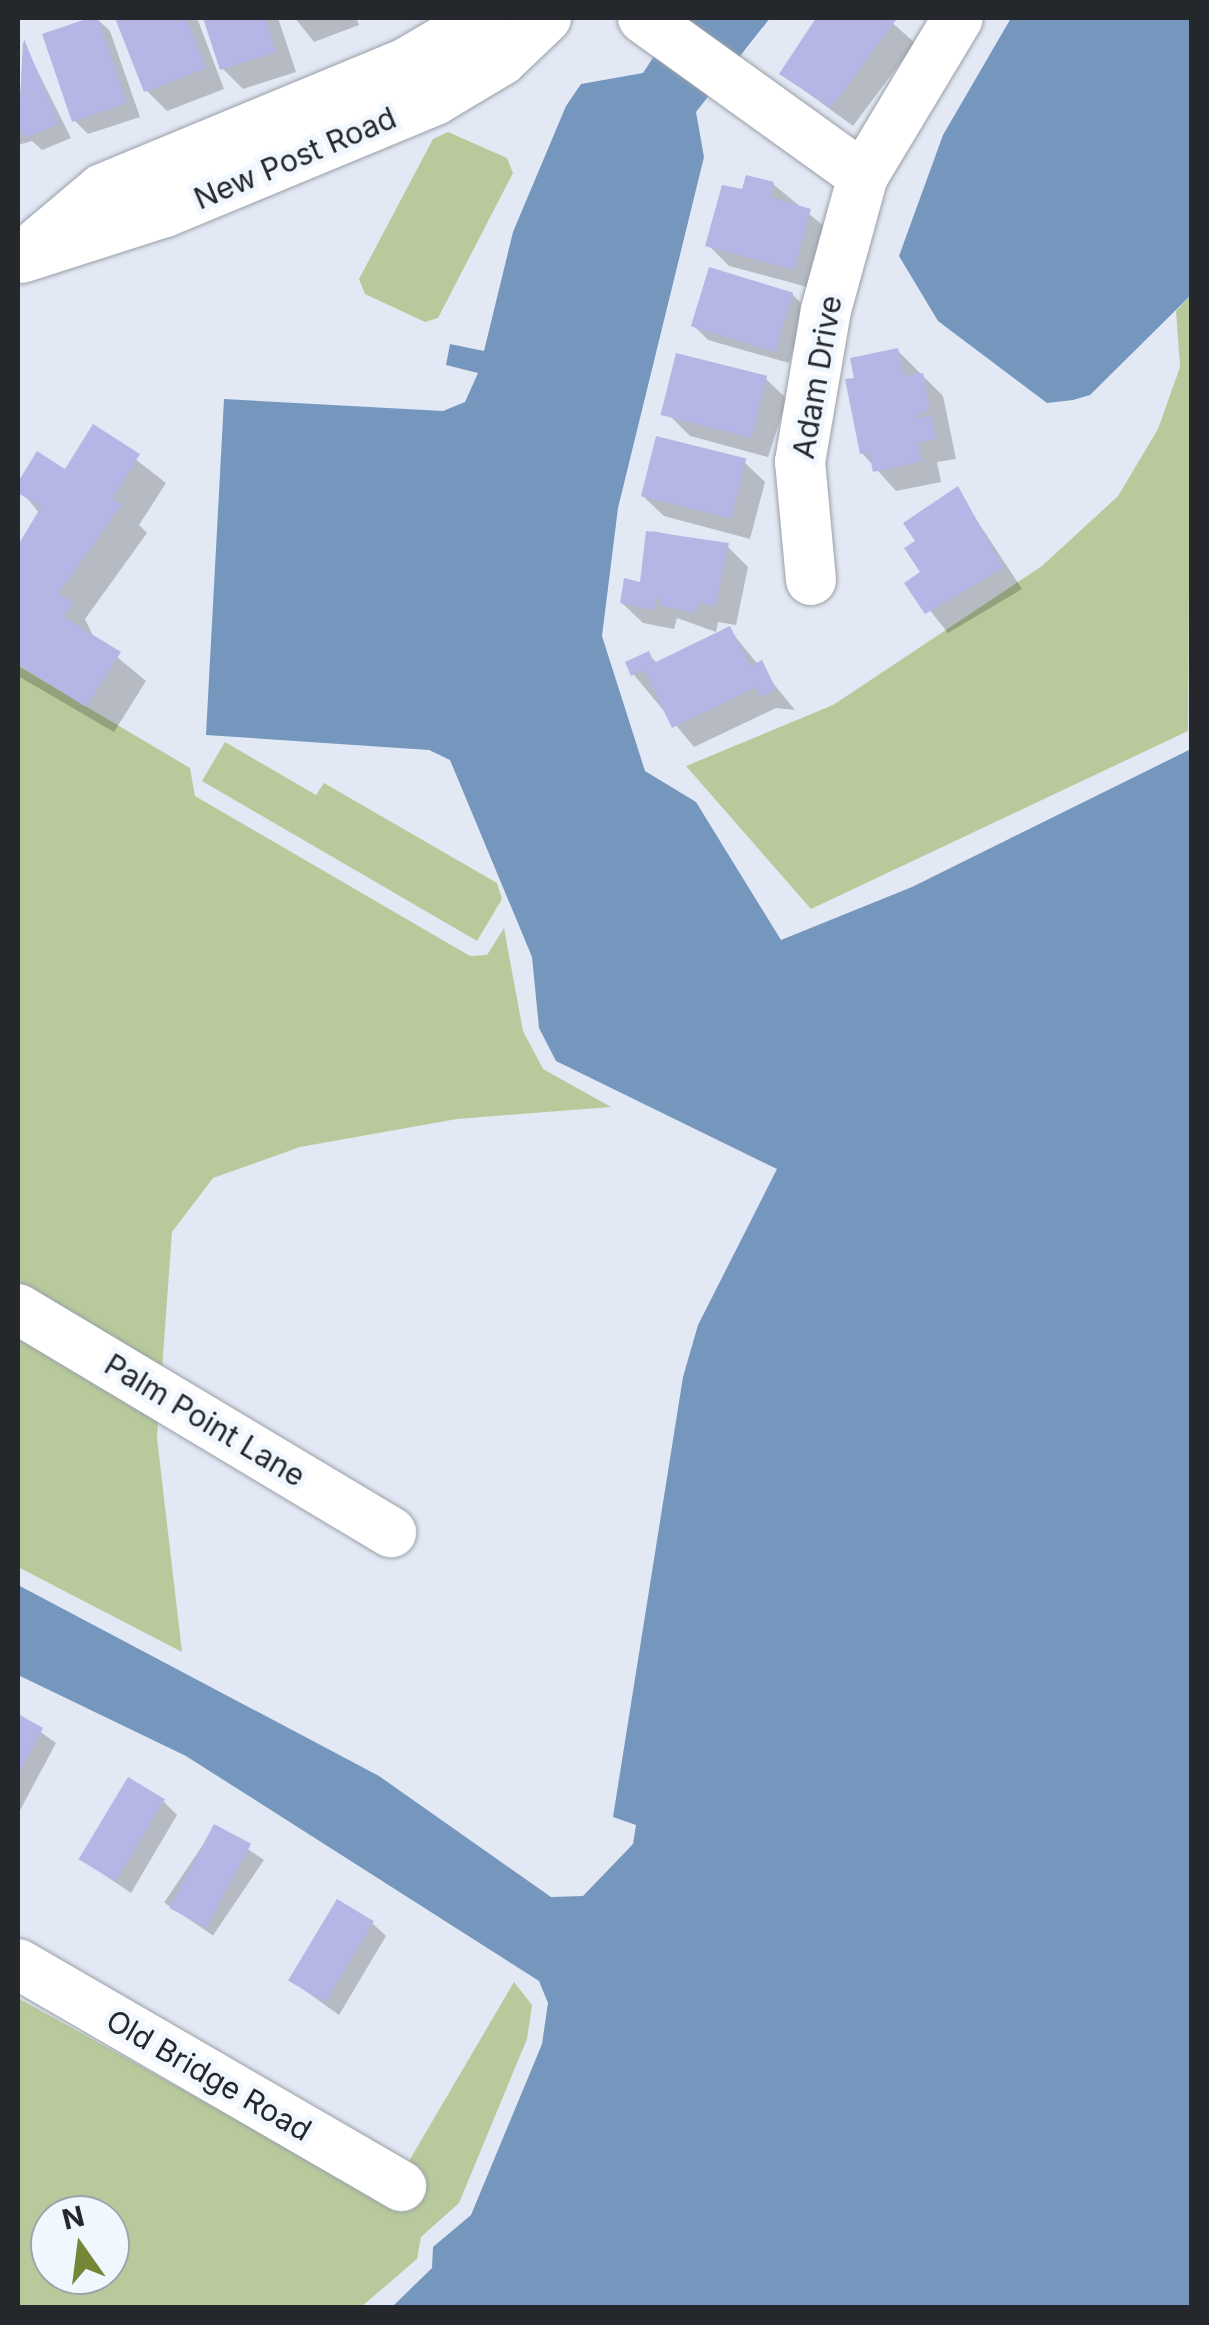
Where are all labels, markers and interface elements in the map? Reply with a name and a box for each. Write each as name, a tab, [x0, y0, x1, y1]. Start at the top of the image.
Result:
street label: New Post Road	[189, 99, 401, 217]
street label: Adam Drive	[785, 293, 849, 461]
street label: Palm Point Lane	[98, 1346, 312, 1494]
street label: Old Bridge Road	[100, 2002, 318, 2148]
north arrow	[30, 2195, 130, 2295]
text: N	[59, 2199, 88, 2237]

